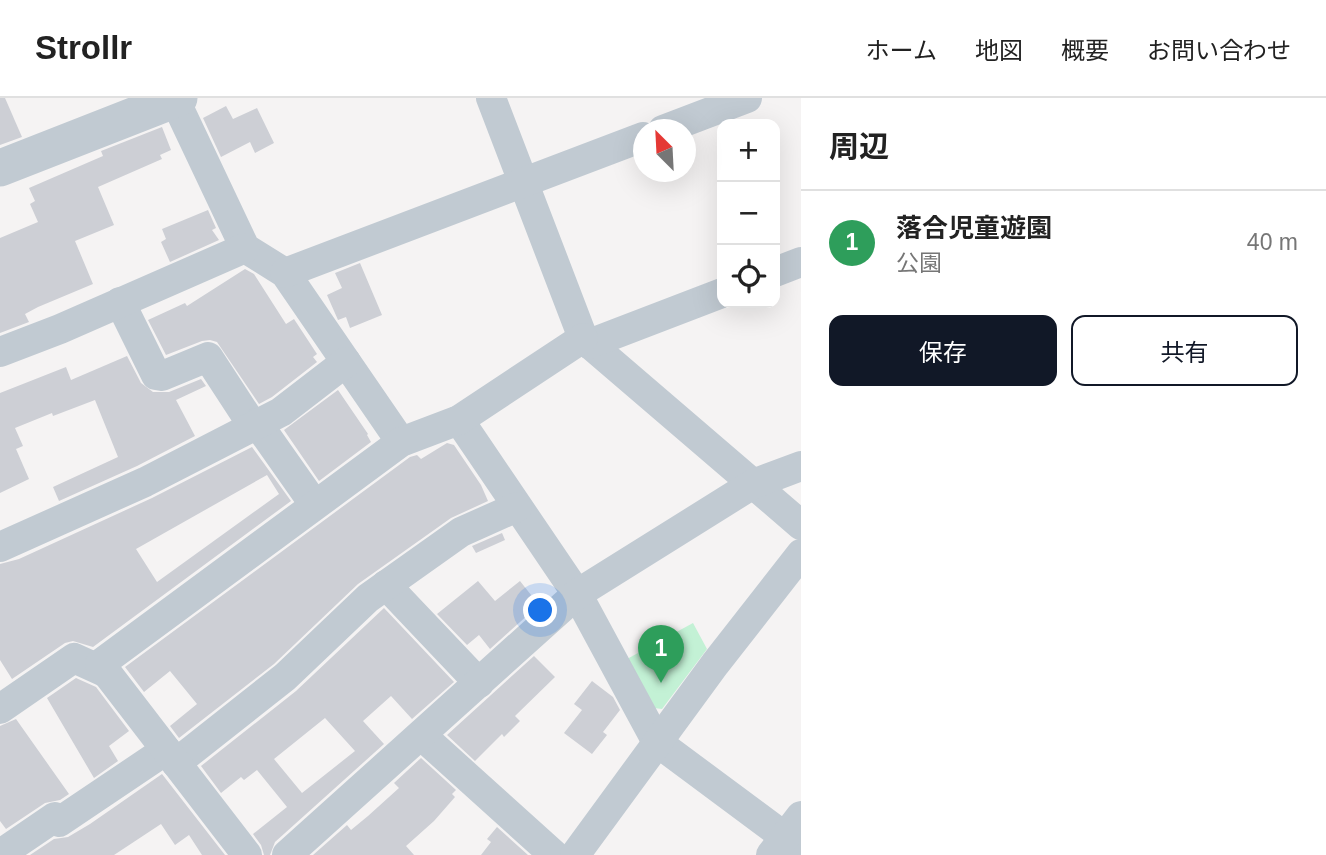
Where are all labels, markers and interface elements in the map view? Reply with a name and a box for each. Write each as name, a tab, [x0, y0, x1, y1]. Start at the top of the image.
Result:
text: Strollr	[35, 29, 132, 66]
text: ホーム	[866, 37, 937, 64]
text: 地図	[975, 37, 1023, 64]
text: 概要	[1061, 37, 1109, 64]
text: お問い合わせ	[1147, 37, 1291, 64]
north arrow	[633, 119, 696, 182]
map controls	[717, 119, 780, 308]
button: +	[717, 119, 780, 182]
text: 周辺	[829, 130, 889, 163]
button: −	[717, 182, 780, 245]
text: 落合児童遊園	[896, 213, 1052, 243]
text: 1	[846, 229, 858, 255]
text: 40 m	[1247, 229, 1298, 255]
button: locate	[717, 245, 780, 308]
text: 公園	[896, 250, 942, 276]
button: 保存	[829, 315, 1057, 386]
button: 共有	[1071, 315, 1298, 386]
your location	[523, 593, 557, 627]
pin: 1	[638, 625, 684, 683]

